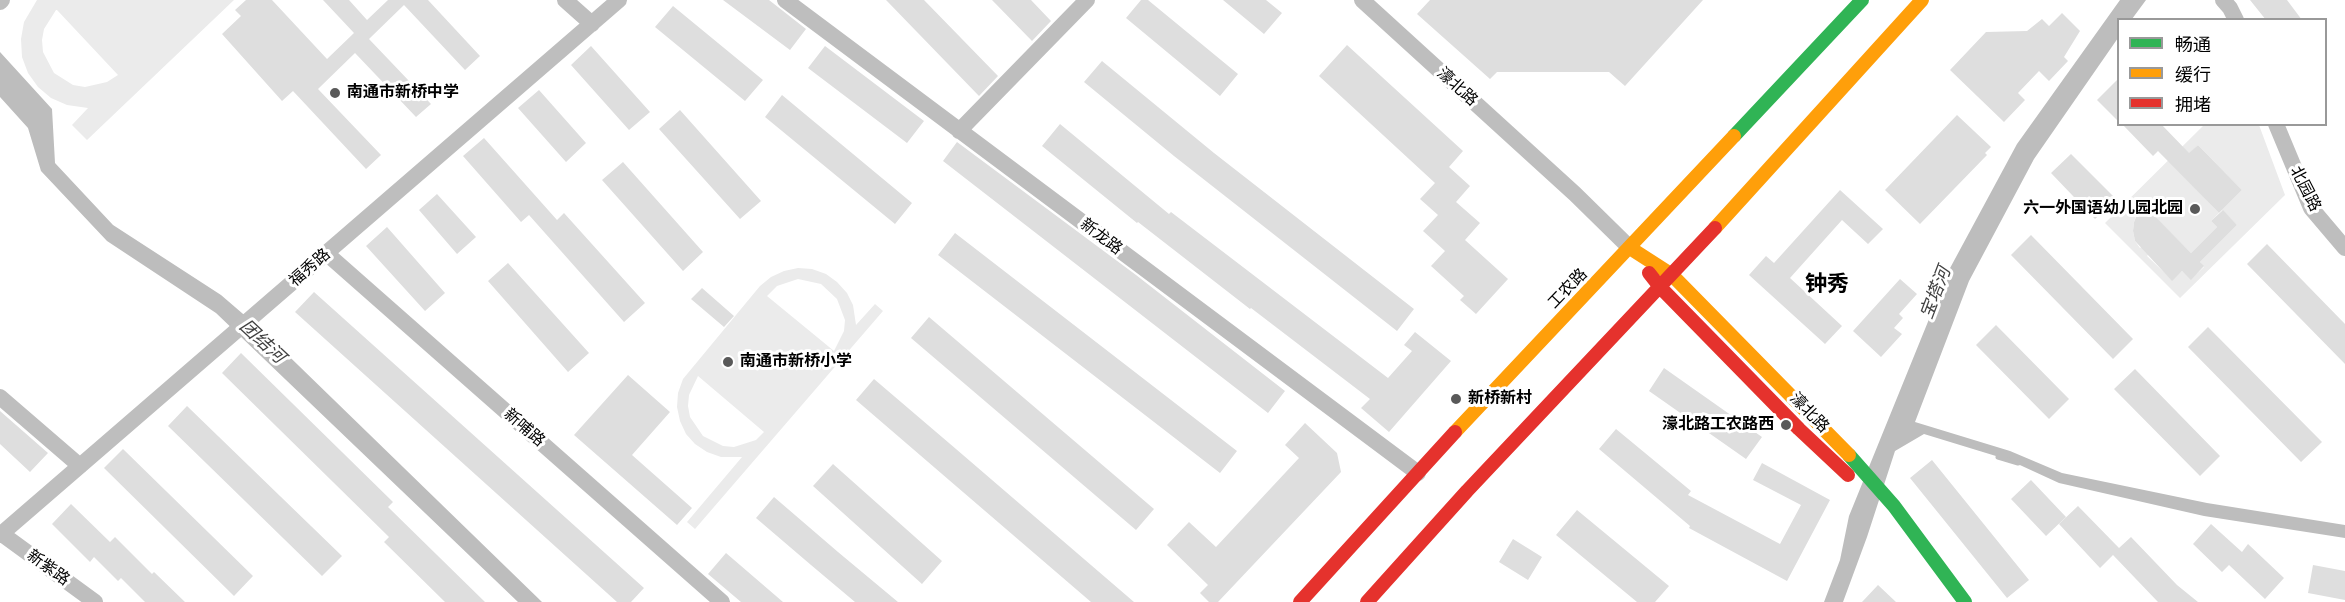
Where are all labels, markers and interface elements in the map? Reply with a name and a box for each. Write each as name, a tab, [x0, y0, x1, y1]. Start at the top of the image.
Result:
legend	[2117, 18, 2327, 126]
text: 畅通	[2175, 35, 2211, 55]
street label: 濠北路	[1433, 64, 1481, 110]
text: 缓行	[2175, 65, 2211, 85]
place label: 南通市新桥中学	[347, 83, 459, 103]
marker: 南通市新桥中学	[328, 86, 342, 100]
text: 拥堵	[2175, 95, 2211, 115]
street label: 北园路	[2286, 163, 2324, 215]
place label: 六一外国语幼儿园北园	[2023, 199, 2183, 219]
marker: 六一外国语幼儿园北园	[2188, 202, 2202, 216]
street label: 新龙路	[1076, 215, 1126, 259]
street label: 福秀路	[286, 245, 334, 291]
water label: 宝塔河	[1916, 264, 1956, 322]
street label: 工农路	[1544, 265, 1592, 313]
district label: 钟秀	[1805, 272, 1849, 298]
water label: 团结河	[235, 316, 289, 368]
place label: 南通市新桥小学	[740, 352, 852, 372]
marker: 南通市新桥小学	[721, 355, 735, 369]
place label: 新桥新村	[1468, 389, 1532, 409]
street label: 濠北路	[1785, 389, 1833, 437]
marker: 新桥新村	[1449, 392, 1463, 406]
street label: 新哺路	[500, 405, 548, 451]
place label: 濠北路工农路西	[1662, 415, 1774, 435]
marker: 濠北路工农路西	[1779, 418, 1793, 432]
street label: 新紫路	[23, 546, 73, 590]

